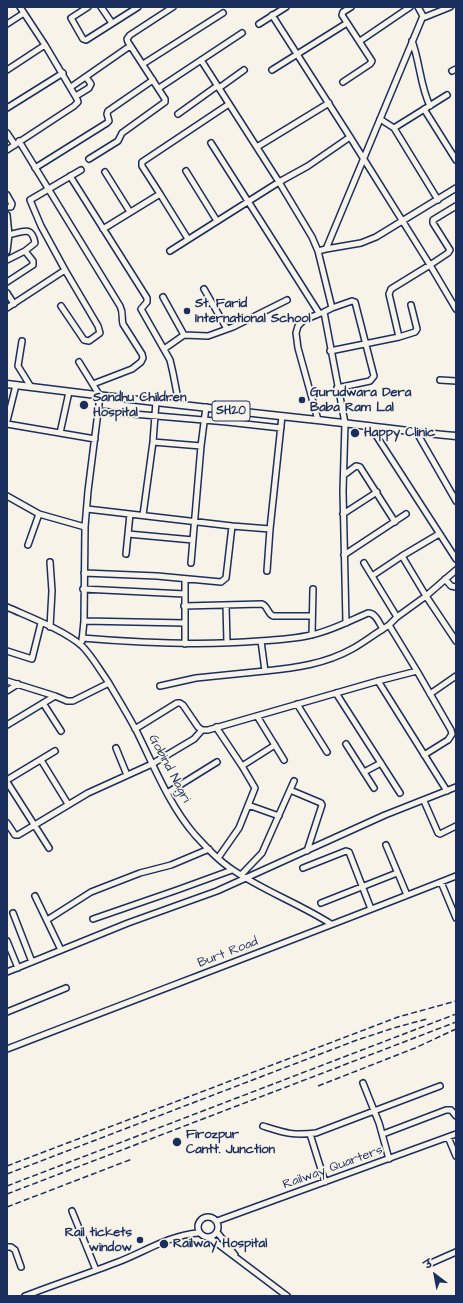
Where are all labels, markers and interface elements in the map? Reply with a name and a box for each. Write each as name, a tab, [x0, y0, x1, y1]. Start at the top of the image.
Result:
place label: St. Farid International School	[195, 296, 311, 327]
marker: St. Farid International School	[182, 306, 192, 316]
place label: Gurudwara Dera Baba Ram Lal	[310, 385, 411, 416]
place label: Sandhu Children Hospital	[93, 390, 186, 421]
marker: Gurudwara Dera Baba Ram Lal	[297, 395, 307, 405]
marker: Sandhu Children Hospital	[78, 399, 90, 411]
road number: SH20	[212, 401, 250, 421]
place label: Happy Clinic	[364, 425, 435, 441]
marker: Happy Clinic	[349, 427, 361, 439]
street label: Gobind Nagri	[145, 732, 193, 806]
street label: Burt Road	[196, 934, 260, 972]
place label: Firozpur Cantt. Junction	[186, 1127, 275, 1158]
marker: Firozpur Cantt. Junction	[171, 1136, 183, 1148]
street label: Railway Quarters	[281, 1143, 385, 1193]
place label: Rail tickets window	[65, 1225, 132, 1256]
marker: Rail tickets window	[135, 1235, 145, 1245]
place label: Railway Hospital	[173, 1236, 267, 1252]
marker: Railway Hospital	[158, 1238, 170, 1250]
north arrow	[415, 1255, 455, 1295]
text: उ	[421, 1256, 435, 1273]

